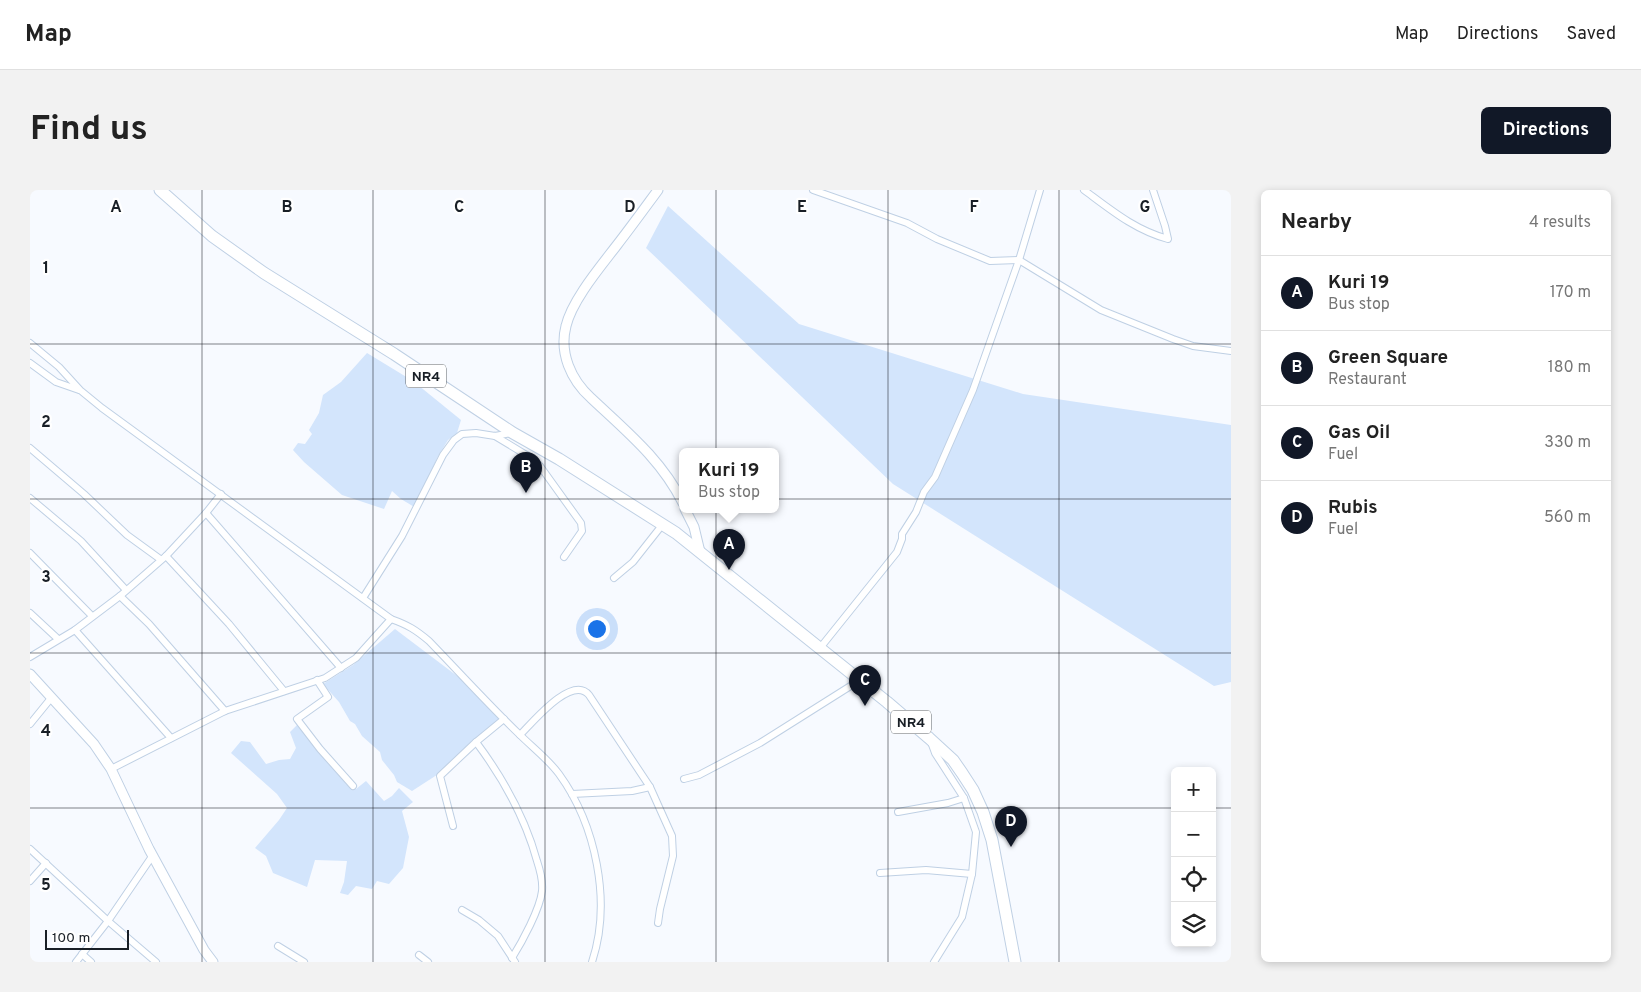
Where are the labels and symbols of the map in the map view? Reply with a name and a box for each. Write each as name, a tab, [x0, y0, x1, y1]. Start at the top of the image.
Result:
text: A	[110, 198, 122, 218]
text: B	[281, 198, 293, 218]
text: C	[454, 198, 464, 218]
text: D	[624, 198, 636, 218]
text: E	[797, 198, 807, 218]
text: F	[969, 198, 979, 218]
text: G	[1140, 198, 1150, 218]
text: 1	[43, 259, 49, 279]
road number: NR4	[406, 365, 446, 388]
text: 2	[41, 413, 51, 433]
pin: B	[510, 452, 542, 493]
pin: A	[713, 529, 745, 570]
text: 3	[41, 568, 51, 588]
your location	[584, 616, 610, 642]
pin: C	[849, 665, 881, 706]
road number: NR4	[891, 710, 931, 734]
text: 4	[41, 722, 51, 742]
pin: D	[995, 806, 1027, 847]
text: 5	[41, 876, 51, 896]
scale bar	[45, 927, 129, 950]

